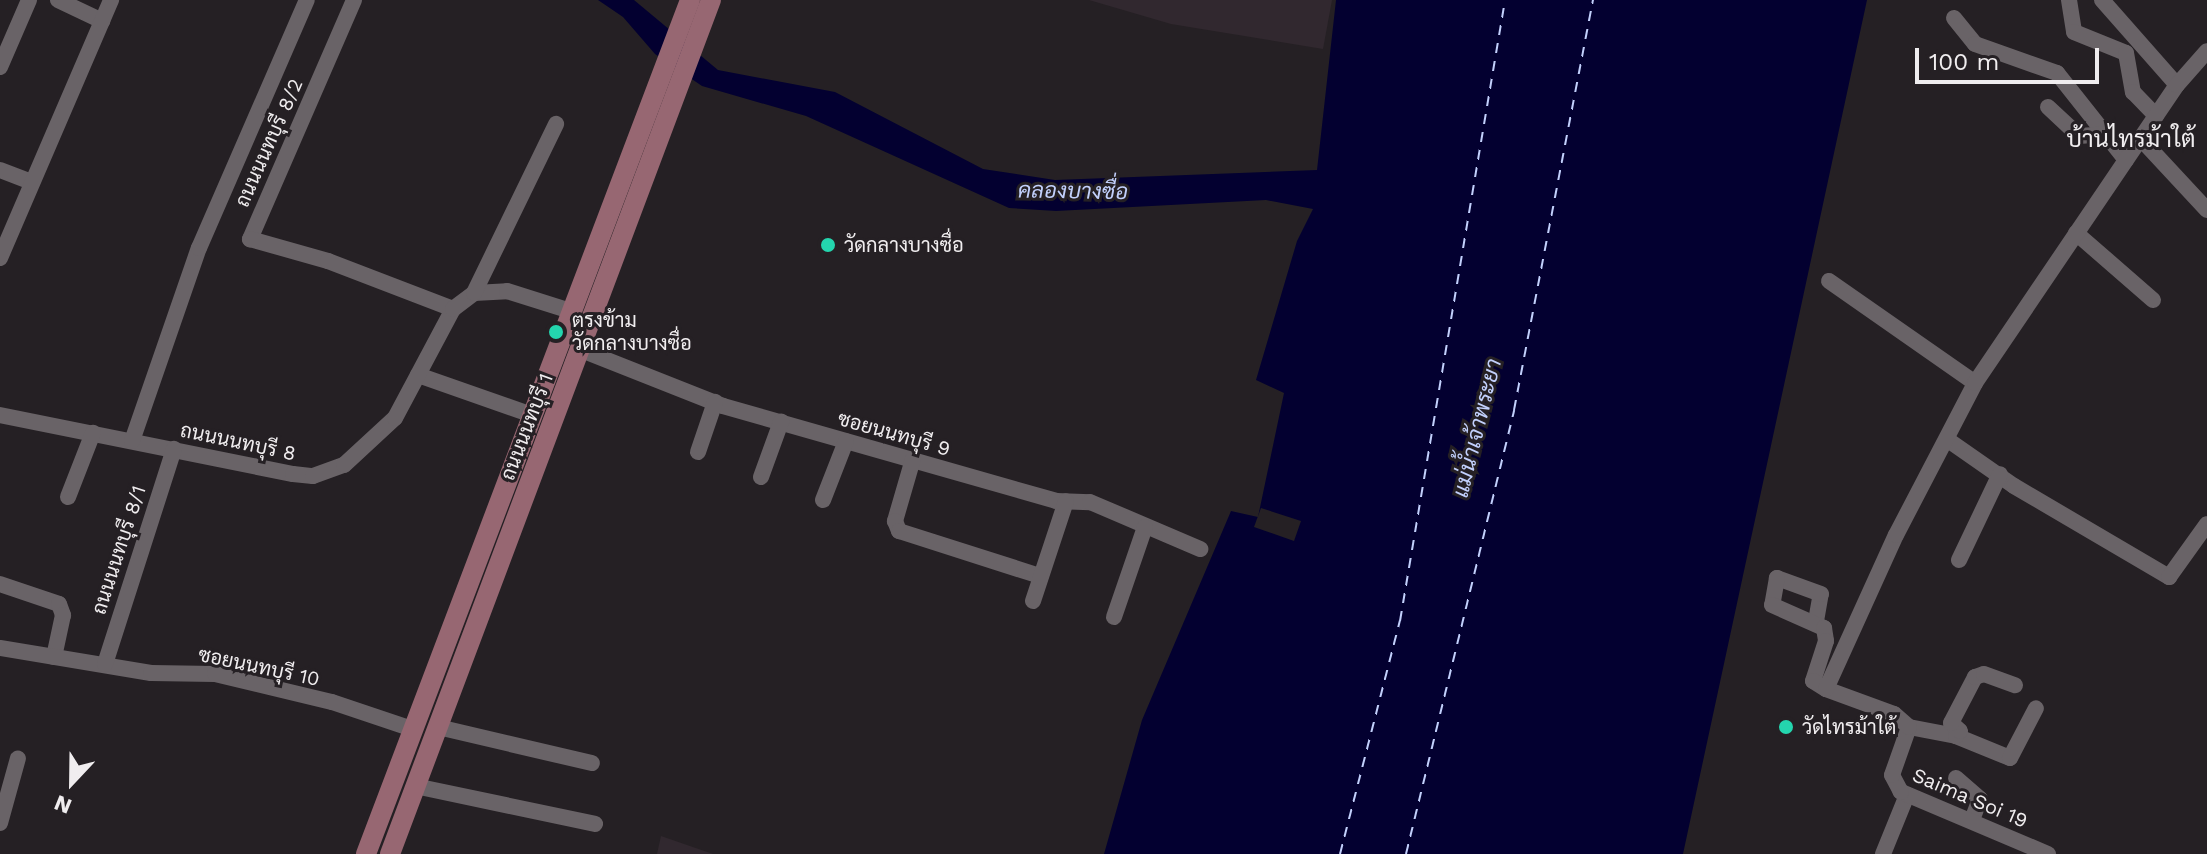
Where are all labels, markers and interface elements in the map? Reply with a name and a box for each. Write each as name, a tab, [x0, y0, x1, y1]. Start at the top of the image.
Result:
scale bar	[1919, 32, 2103, 82]
text: 100 m	[1929, 48, 1999, 76]
street label: ถนนนนทบุรี 8/2	[230, 75, 308, 211]
district label: บ้านไทรม้าใต้	[2066, 126, 2196, 154]
water label: คลองบางซื่อ	[1018, 177, 1128, 205]
place label: วัดกลางบางซื่อ	[844, 233, 964, 257]
marker: วัดกลางบางซื่อ	[819, 236, 837, 254]
place label: ตรงข้าม วัดกลางบางซื่อ	[572, 308, 692, 355]
marker: ตรงข้าม วัดกลางบางซื่อ	[547, 323, 565, 341]
water label: แม่น้ำเจ้าพระยา	[1447, 356, 1507, 500]
street label: ถนนนนทบุรี 1	[496, 370, 558, 484]
street label: ซอยนนทบุรี 9	[835, 406, 953, 462]
street label: ถนนนนทบุรี 8	[178, 418, 298, 466]
street label: ถนนนนทบุรี 8/1	[87, 483, 151, 617]
street label: ซอยนนทบุรี 10	[196, 642, 322, 692]
place label: วัดไทรม้าใต้	[1802, 715, 1896, 739]
marker: วัดไทรม้าใต้	[1777, 718, 1795, 736]
north arrow	[32, 742, 112, 822]
street label: Saima Soi 19	[1908, 763, 2032, 833]
text: N	[51, 790, 75, 819]

